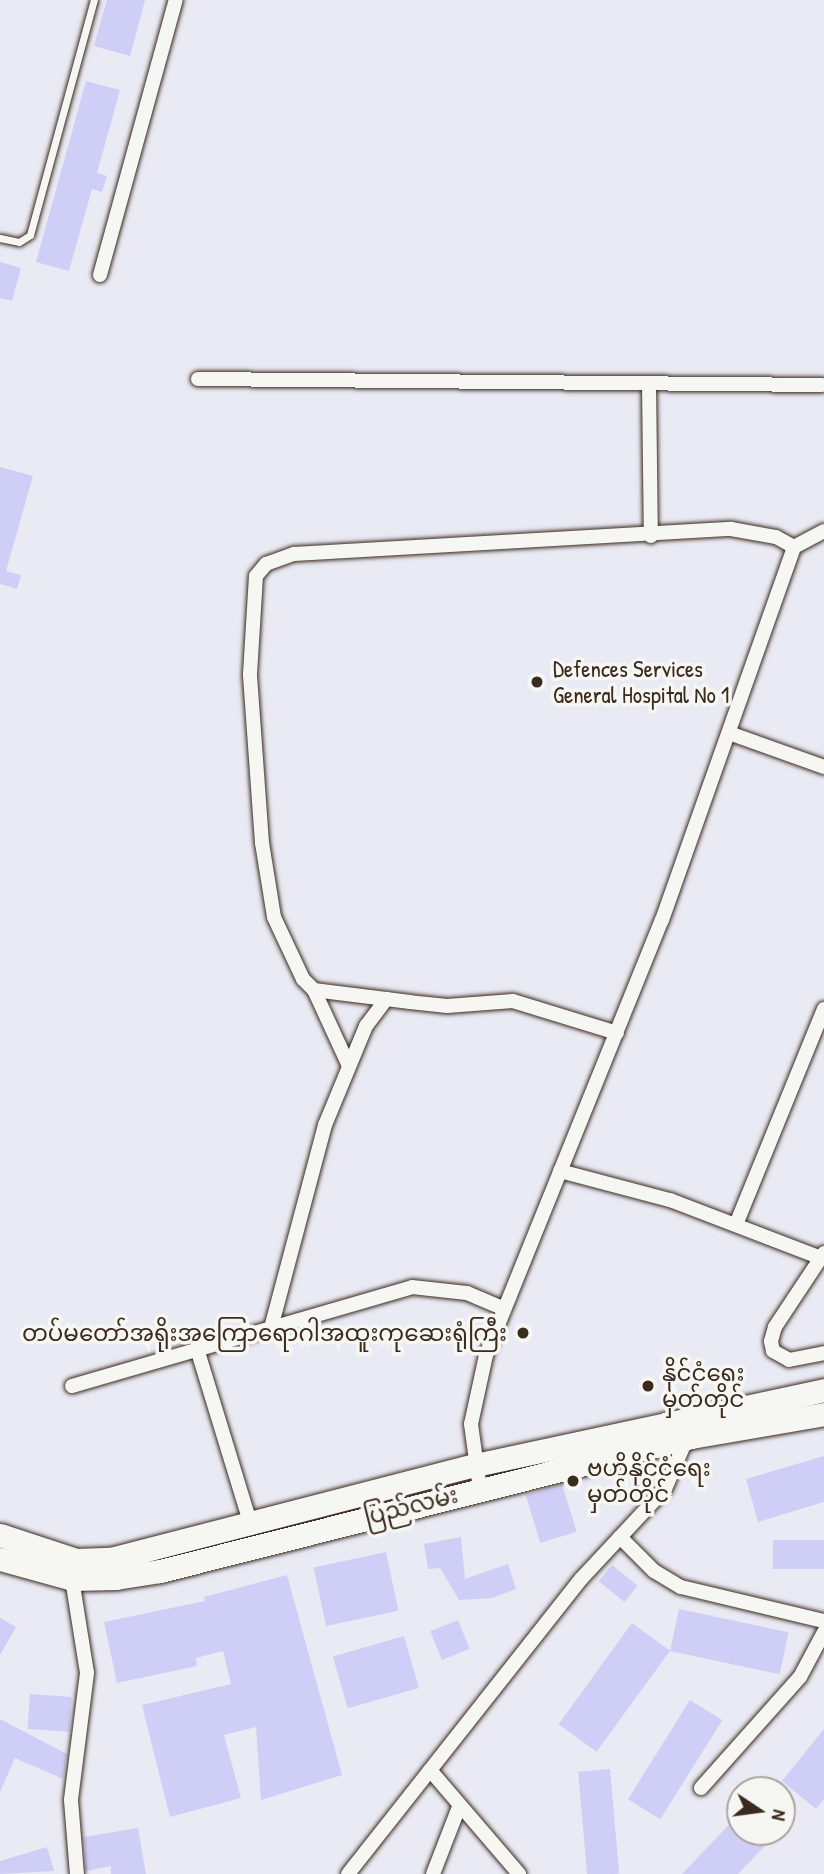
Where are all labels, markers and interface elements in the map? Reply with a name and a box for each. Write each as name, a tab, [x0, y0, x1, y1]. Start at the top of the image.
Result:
place label: Defences Services General Hospital No 1	[553, 655, 729, 709]
marker: Defences Services General Hospital No 1	[527, 672, 547, 692]
place label: တပ်မတော်အရိုးအကြောရောဂါအထူးကုဆေးရုံကြီး	[22, 1319, 507, 1347]
marker: တပ်မတော်အရိုးအကြောရောဂါအထူးကုဆေးရုံကြီး	[513, 1323, 533, 1343]
place label: နိုင်ငံရေး မှတ်တိုင်	[662, 1359, 744, 1413]
marker: နိုင်ငံရေး မှတ်တိုင်	[640, 1378, 656, 1394]
place label: ဗဟိုနိုင်ငံရေး မှတ်တိုင်	[587, 1454, 711, 1508]
marker: ဗဟိုနိုင်ငံရေး မှတ်တိုင်	[565, 1473, 581, 1489]
street label: ပြည်လမ်း	[361, 1481, 461, 1531]
north arrow	[726, 1776, 796, 1846]
text: N	[766, 1807, 793, 1823]

